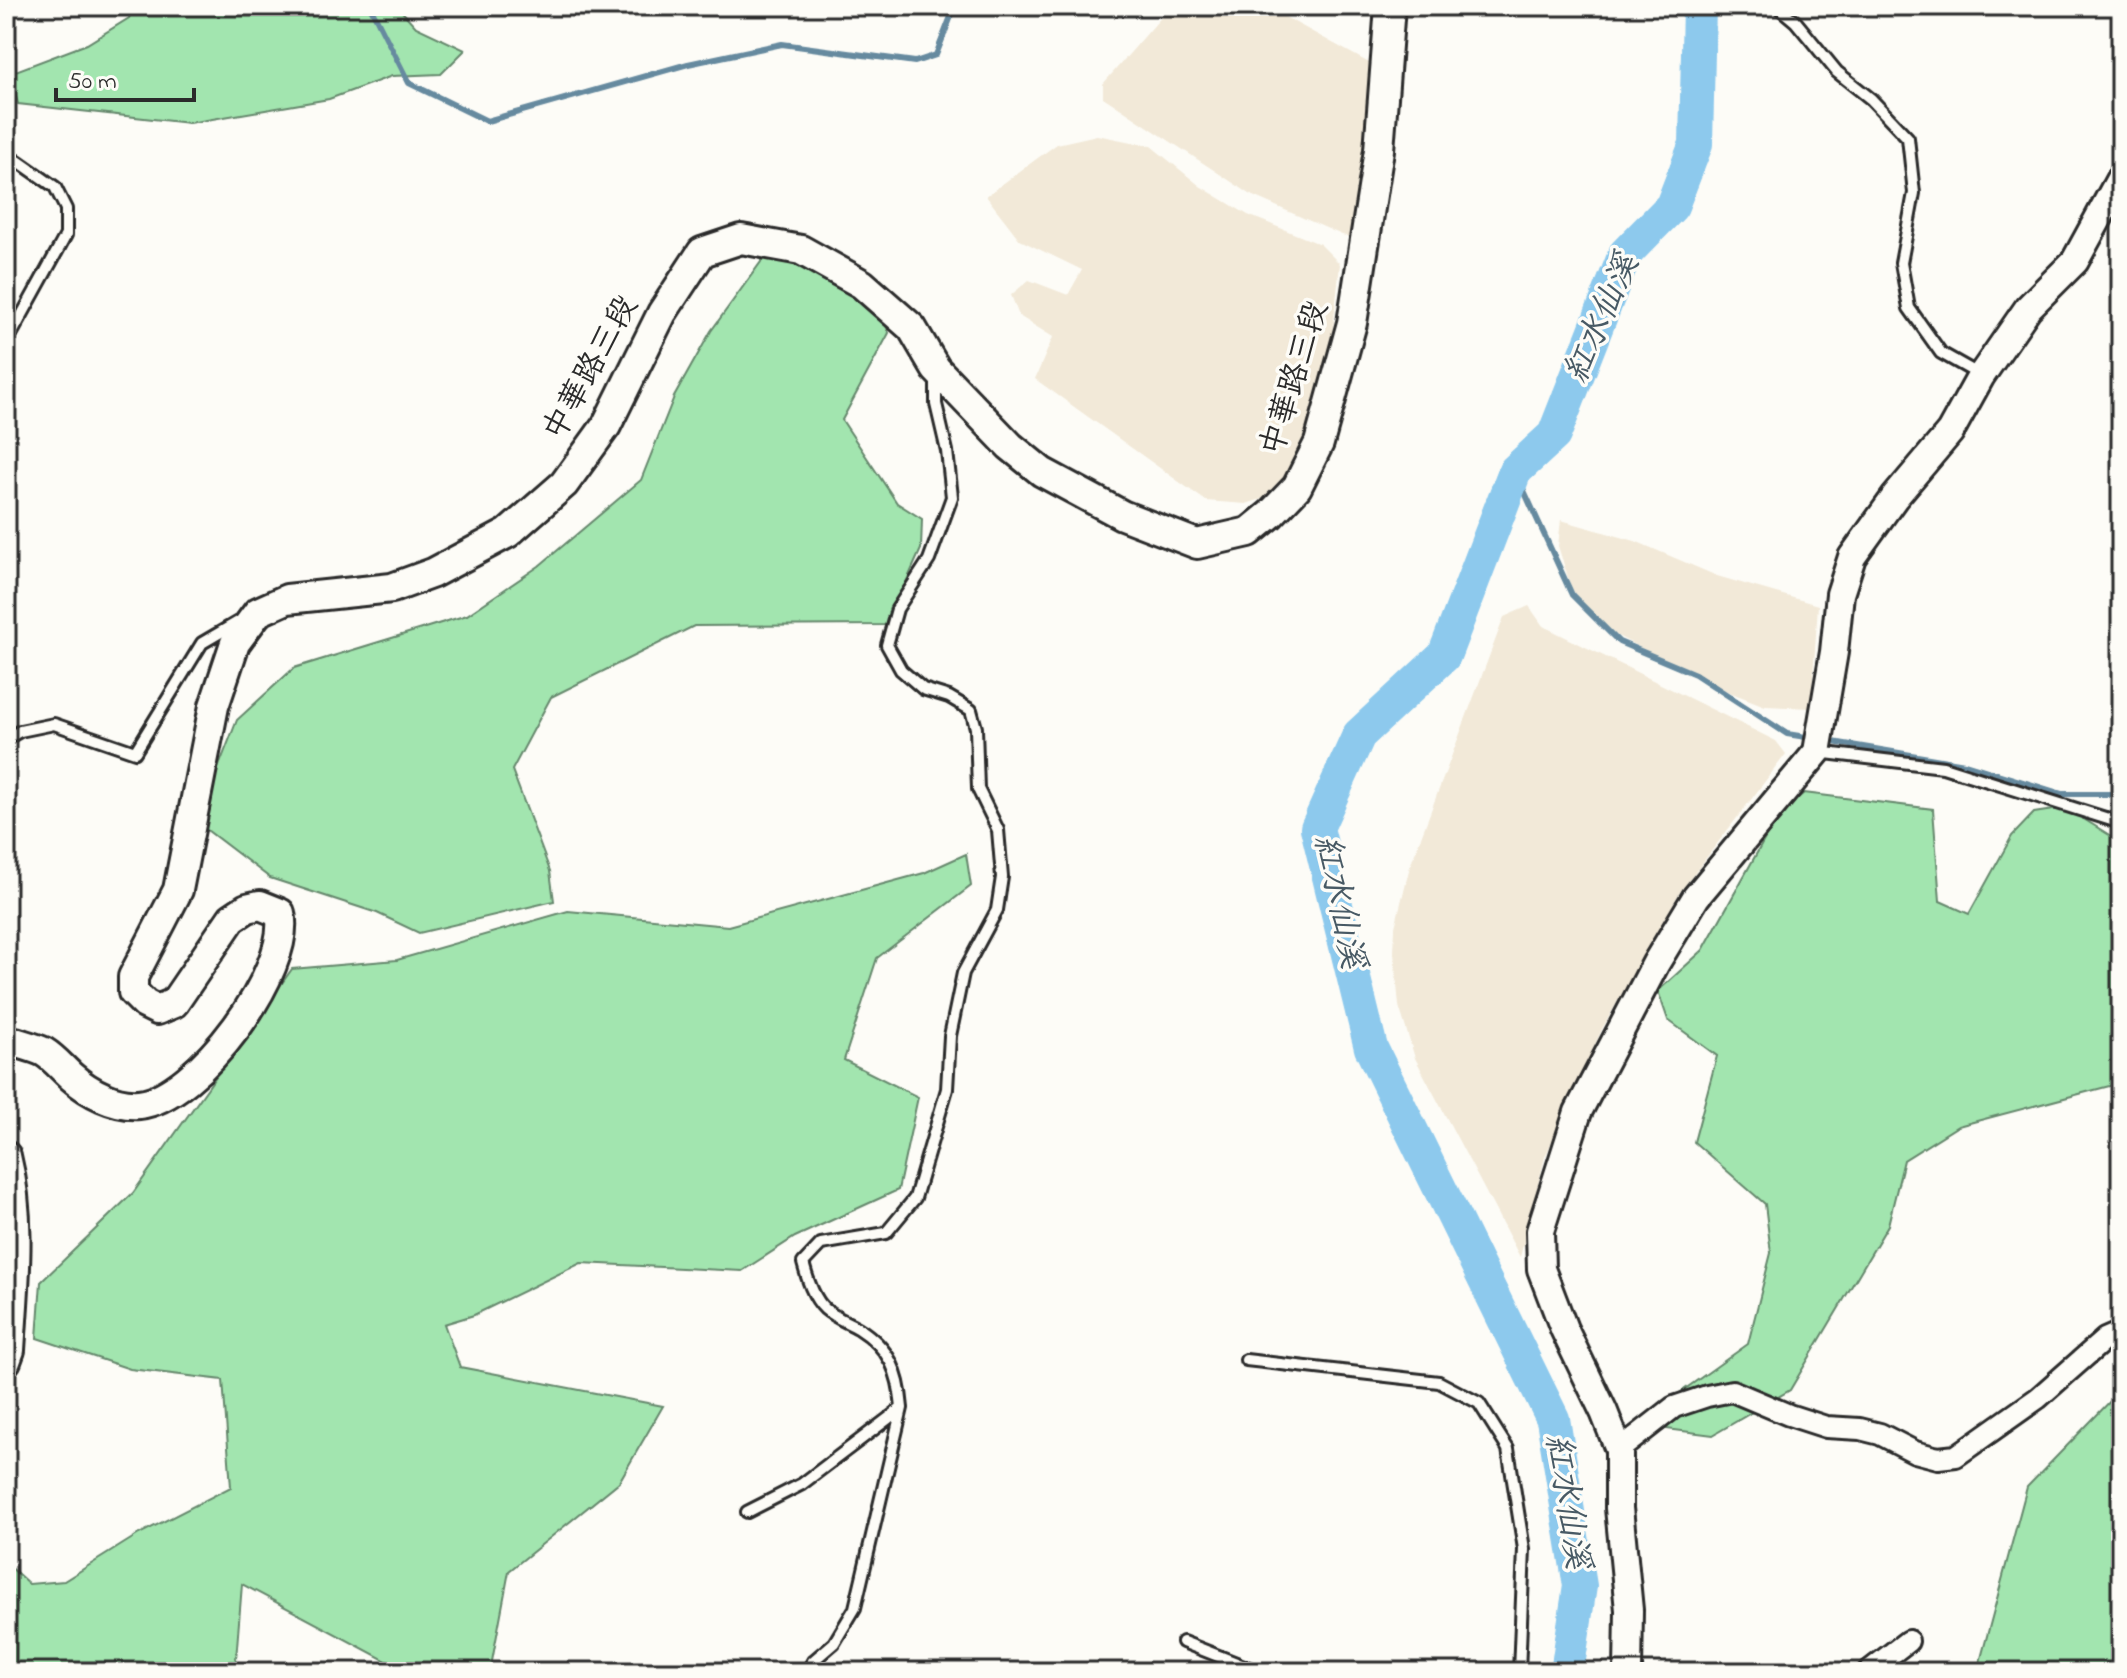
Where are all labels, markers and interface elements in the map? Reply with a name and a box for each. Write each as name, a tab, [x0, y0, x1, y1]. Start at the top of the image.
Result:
scale bar	[56, 52, 194, 102]
text: 50 m	[68, 65, 117, 100]
water label: 紅水仙溪	[1553, 245, 1654, 391]
street label: 中華路三段	[533, 288, 651, 450]
street label: 中華路三段	[1250, 296, 1342, 462]
water label: 紅水仙溪	[1299, 830, 1377, 976]
water label: 紅水仙溪	[1531, 1431, 1602, 1575]

